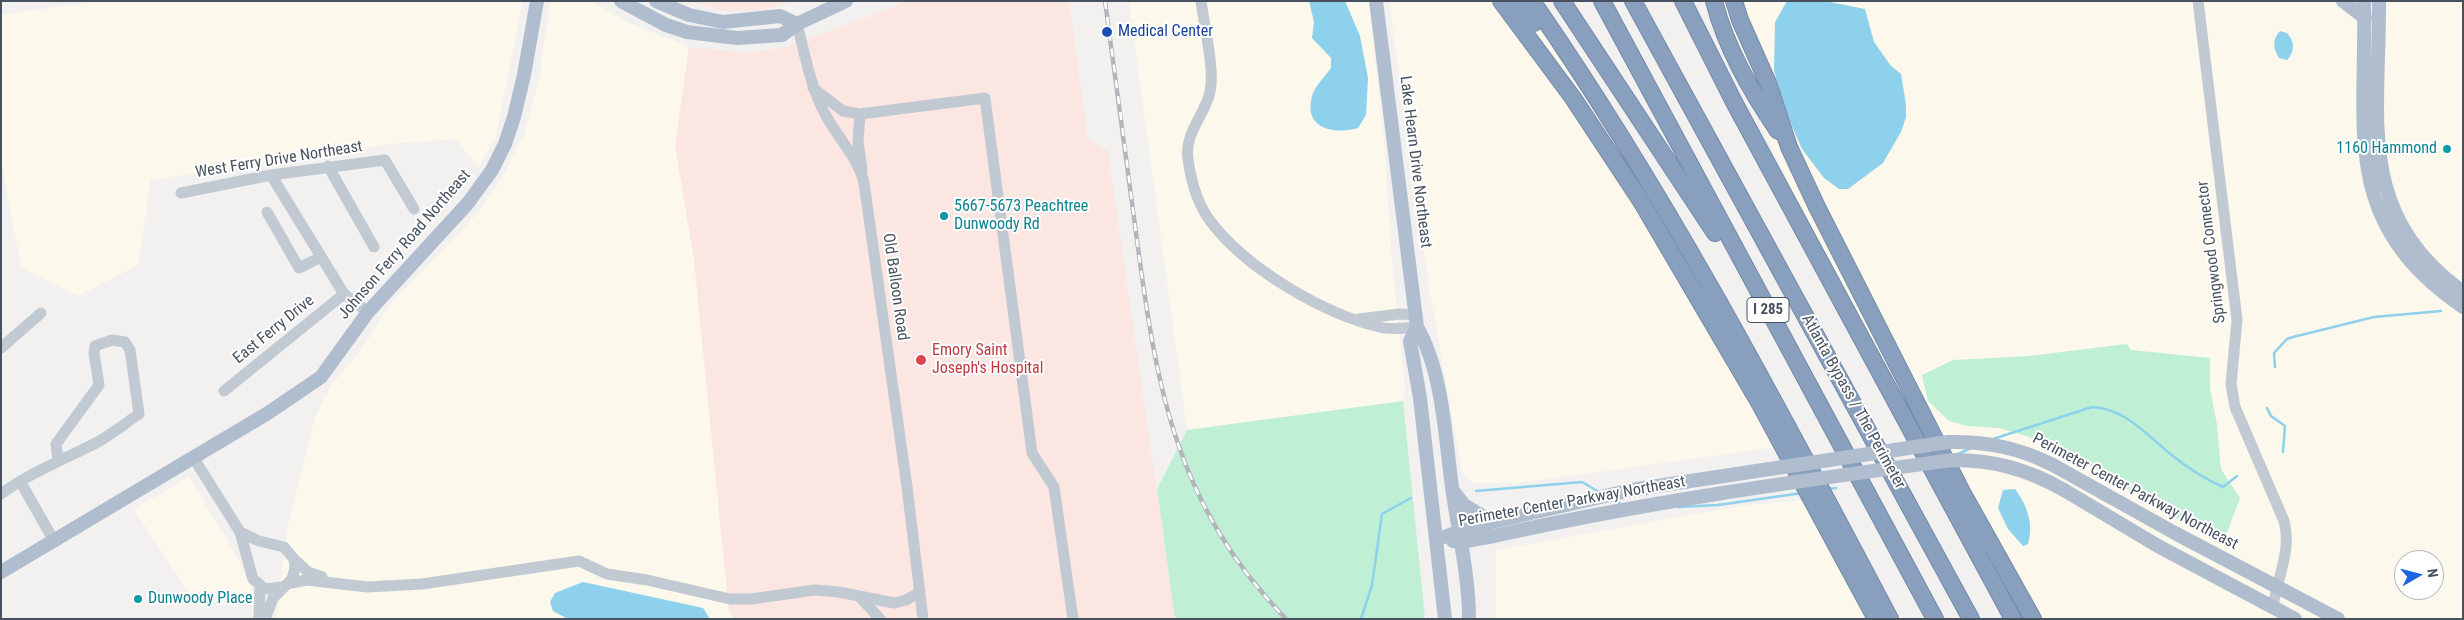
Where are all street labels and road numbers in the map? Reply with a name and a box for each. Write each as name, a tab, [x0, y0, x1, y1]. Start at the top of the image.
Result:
street label: Lake Hearn Drive Northeast	[1395, 75, 1435, 249]
street label: West Ferry Drive Northeast	[194, 137, 364, 183]
street label: Johnson Ferry Road Northeast	[335, 166, 475, 324]
street label: Springwood Connector	[2194, 180, 2230, 324]
street label: Old Balloon Road	[878, 232, 912, 342]
street label: East Ferry Drive	[230, 292, 318, 368]
road number: I 285	[1747, 298, 1789, 322]
street label: Atlanta Bypass / The Perimeter	[1797, 311, 1909, 493]
street label: Perimeter Center Parkway Northeast	[2029, 430, 2241, 554]
street label: Perimeter Center Parkway Northeast	[1457, 473, 1687, 531]

